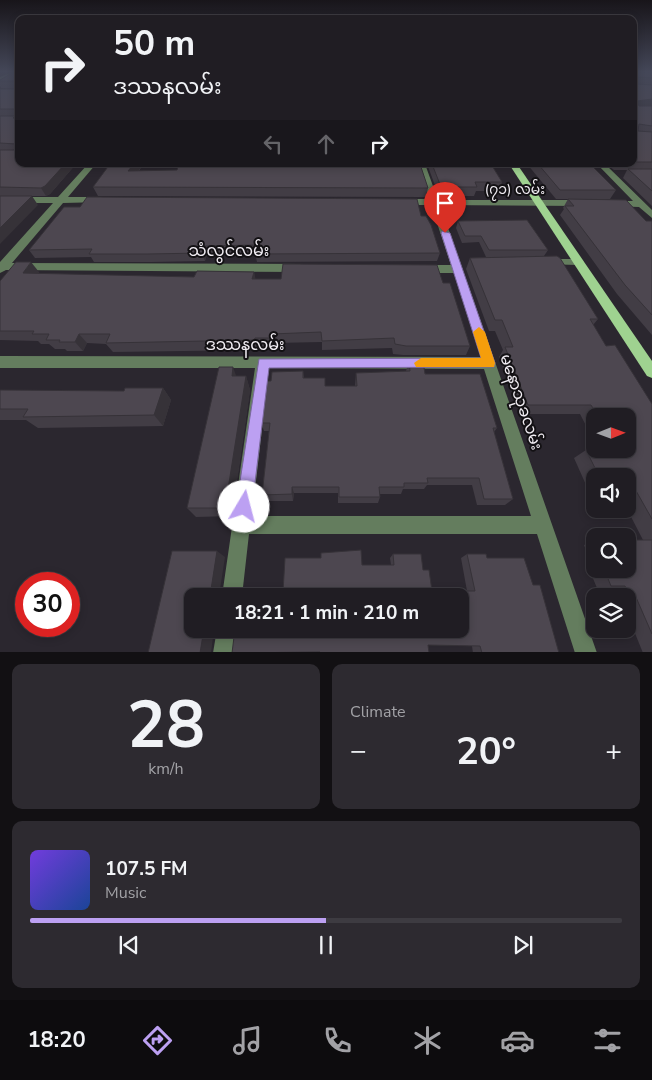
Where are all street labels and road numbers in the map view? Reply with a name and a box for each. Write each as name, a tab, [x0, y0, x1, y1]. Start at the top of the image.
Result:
street label: (၇၁) လမ်း	[485, 179, 545, 201]
street label: သံလွင်လမ်း	[189, 239, 269, 264]
street label: ဒဿနလမ်း	[205, 333, 285, 358]
street label: မနောသုခလမ်း	[491, 351, 549, 454]

